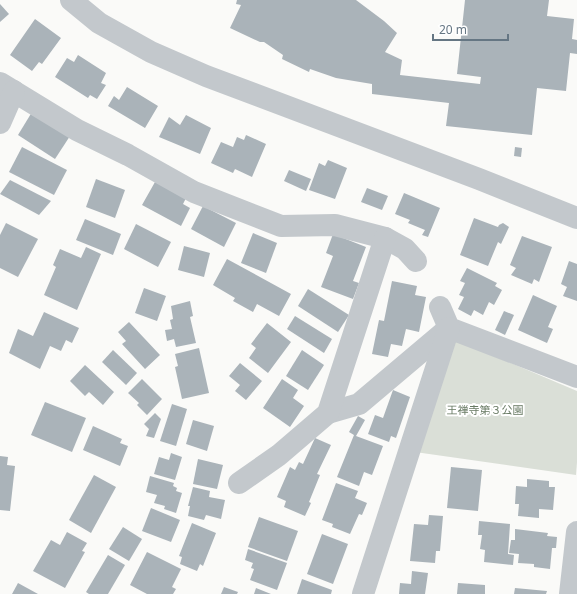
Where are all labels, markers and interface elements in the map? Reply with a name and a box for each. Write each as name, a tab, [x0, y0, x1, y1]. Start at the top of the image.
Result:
scale bar	[433, 16, 508, 42]
text: 20 m	[439, 21, 467, 38]
park label: 王禅寺第３公園	[447, 402, 524, 417]

